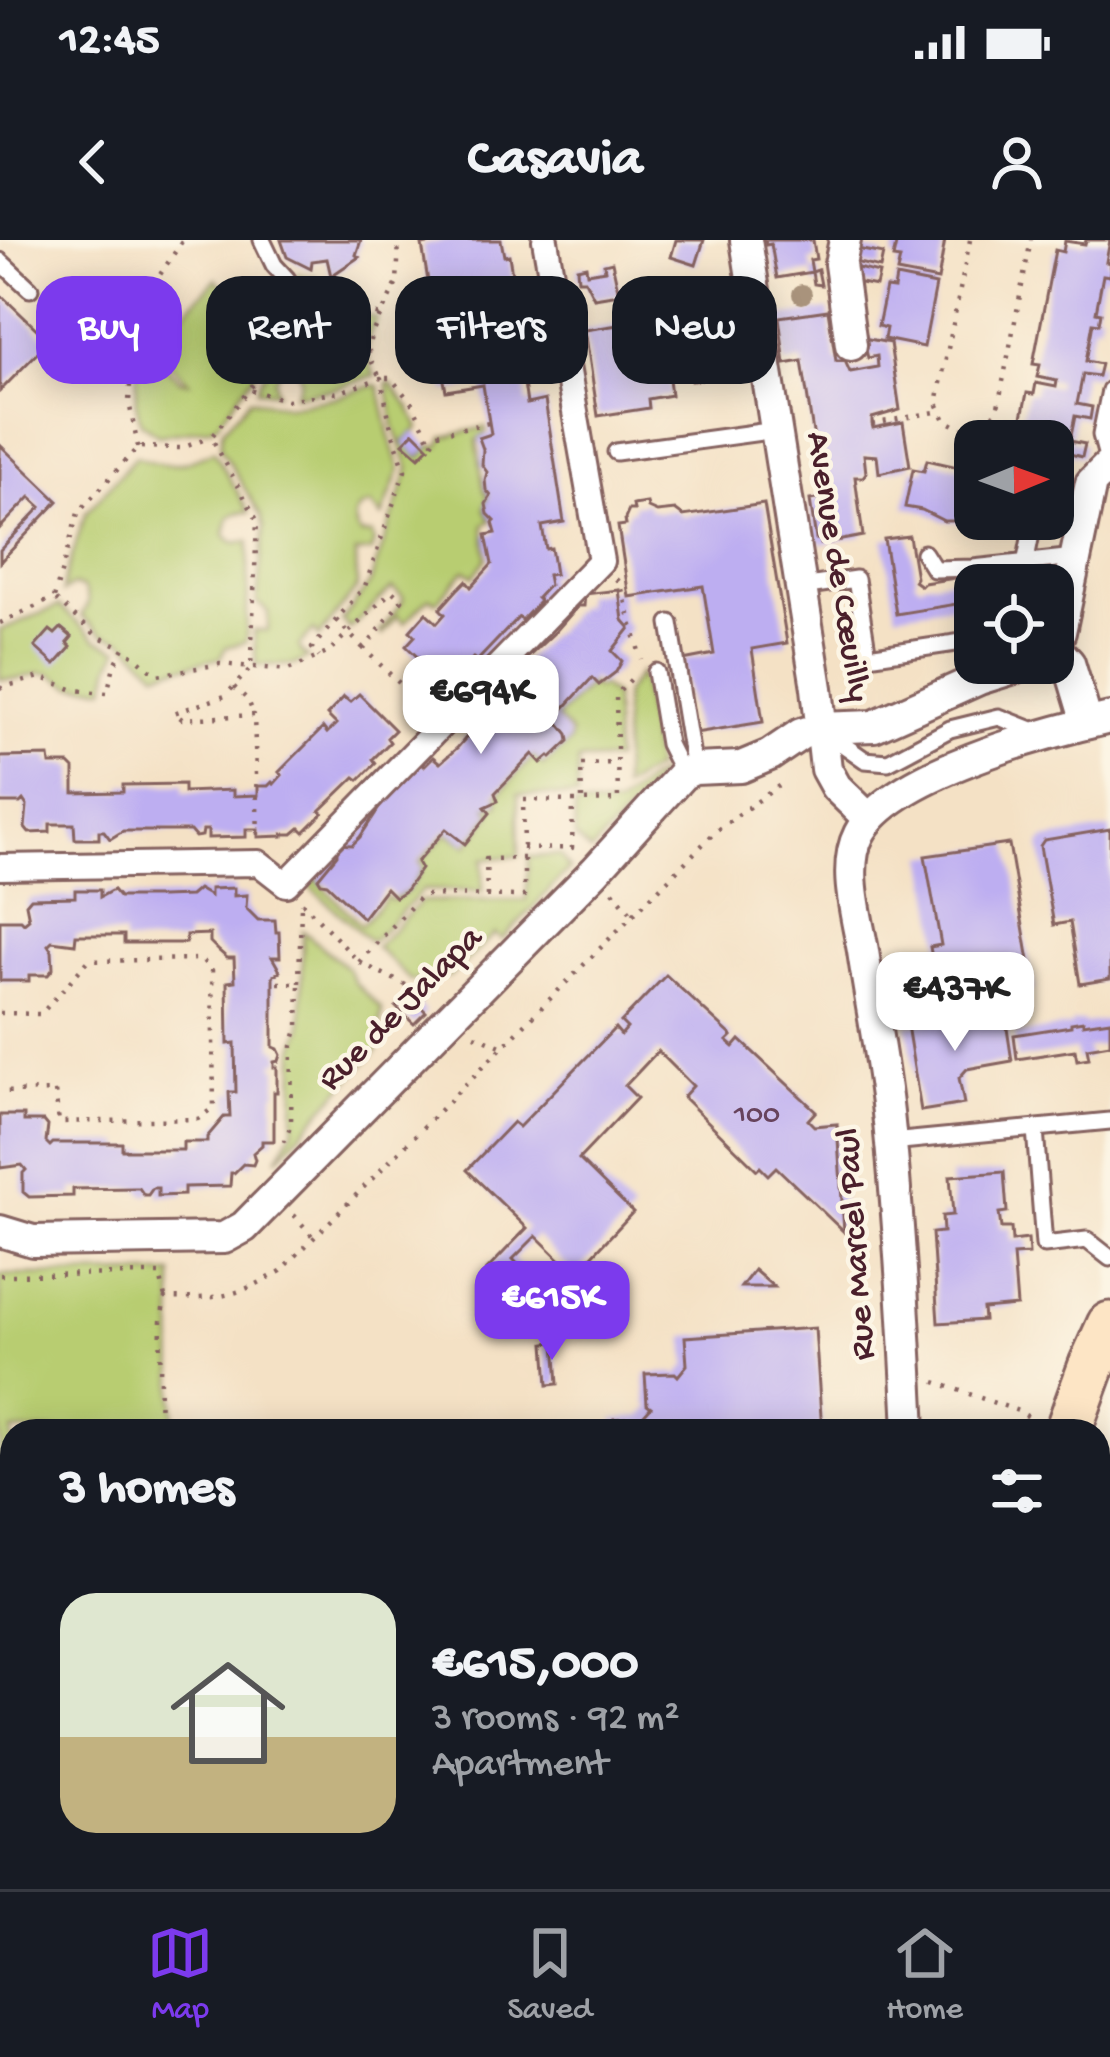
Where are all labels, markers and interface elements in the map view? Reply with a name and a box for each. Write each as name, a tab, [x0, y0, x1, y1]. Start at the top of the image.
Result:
text: 12:45	[60, 16, 159, 69]
icon: back	[60, 129, 126, 195]
icon: person	[984, 129, 1050, 195]
text: Casavia	[468, 130, 642, 194]
chip: Buy	[36, 276, 182, 384]
chip: Rent	[206, 276, 371, 384]
chip: Filters	[395, 276, 588, 384]
chip: New	[612, 276, 777, 384]
north arrow	[954, 420, 1074, 540]
map controls	[954, 420, 1074, 684]
street label: Avenue de Cœuilly	[793, 429, 879, 705]
button: locate	[954, 564, 1074, 684]
pin: €694K	[397, 655, 565, 757]
text: €694K	[430, 671, 532, 717]
street label: Rue de Jalapa	[311, 918, 494, 1101]
pin: €437K	[871, 952, 1039, 1054]
text: €437K	[903, 968, 1007, 1014]
house number: 100	[733, 1099, 780, 1134]
street label: Rue Marcel Paul	[828, 1127, 888, 1361]
pin: €615K	[468, 1261, 636, 1363]
text: €615K	[502, 1277, 602, 1323]
icon: filters	[984, 1458, 1050, 1524]
text: 3 homes	[60, 1461, 234, 1521]
text: €615,000	[432, 1637, 639, 1697]
icon: home	[156, 1641, 300, 1785]
text: 3 rooms · 92 m²	[432, 1697, 680, 1743]
text: Apartment	[432, 1743, 608, 1789]
tab: Map	[147, 1920, 213, 2030]
tab: Saved	[507, 1920, 592, 2030]
tab: Home	[886, 1920, 963, 2030]

